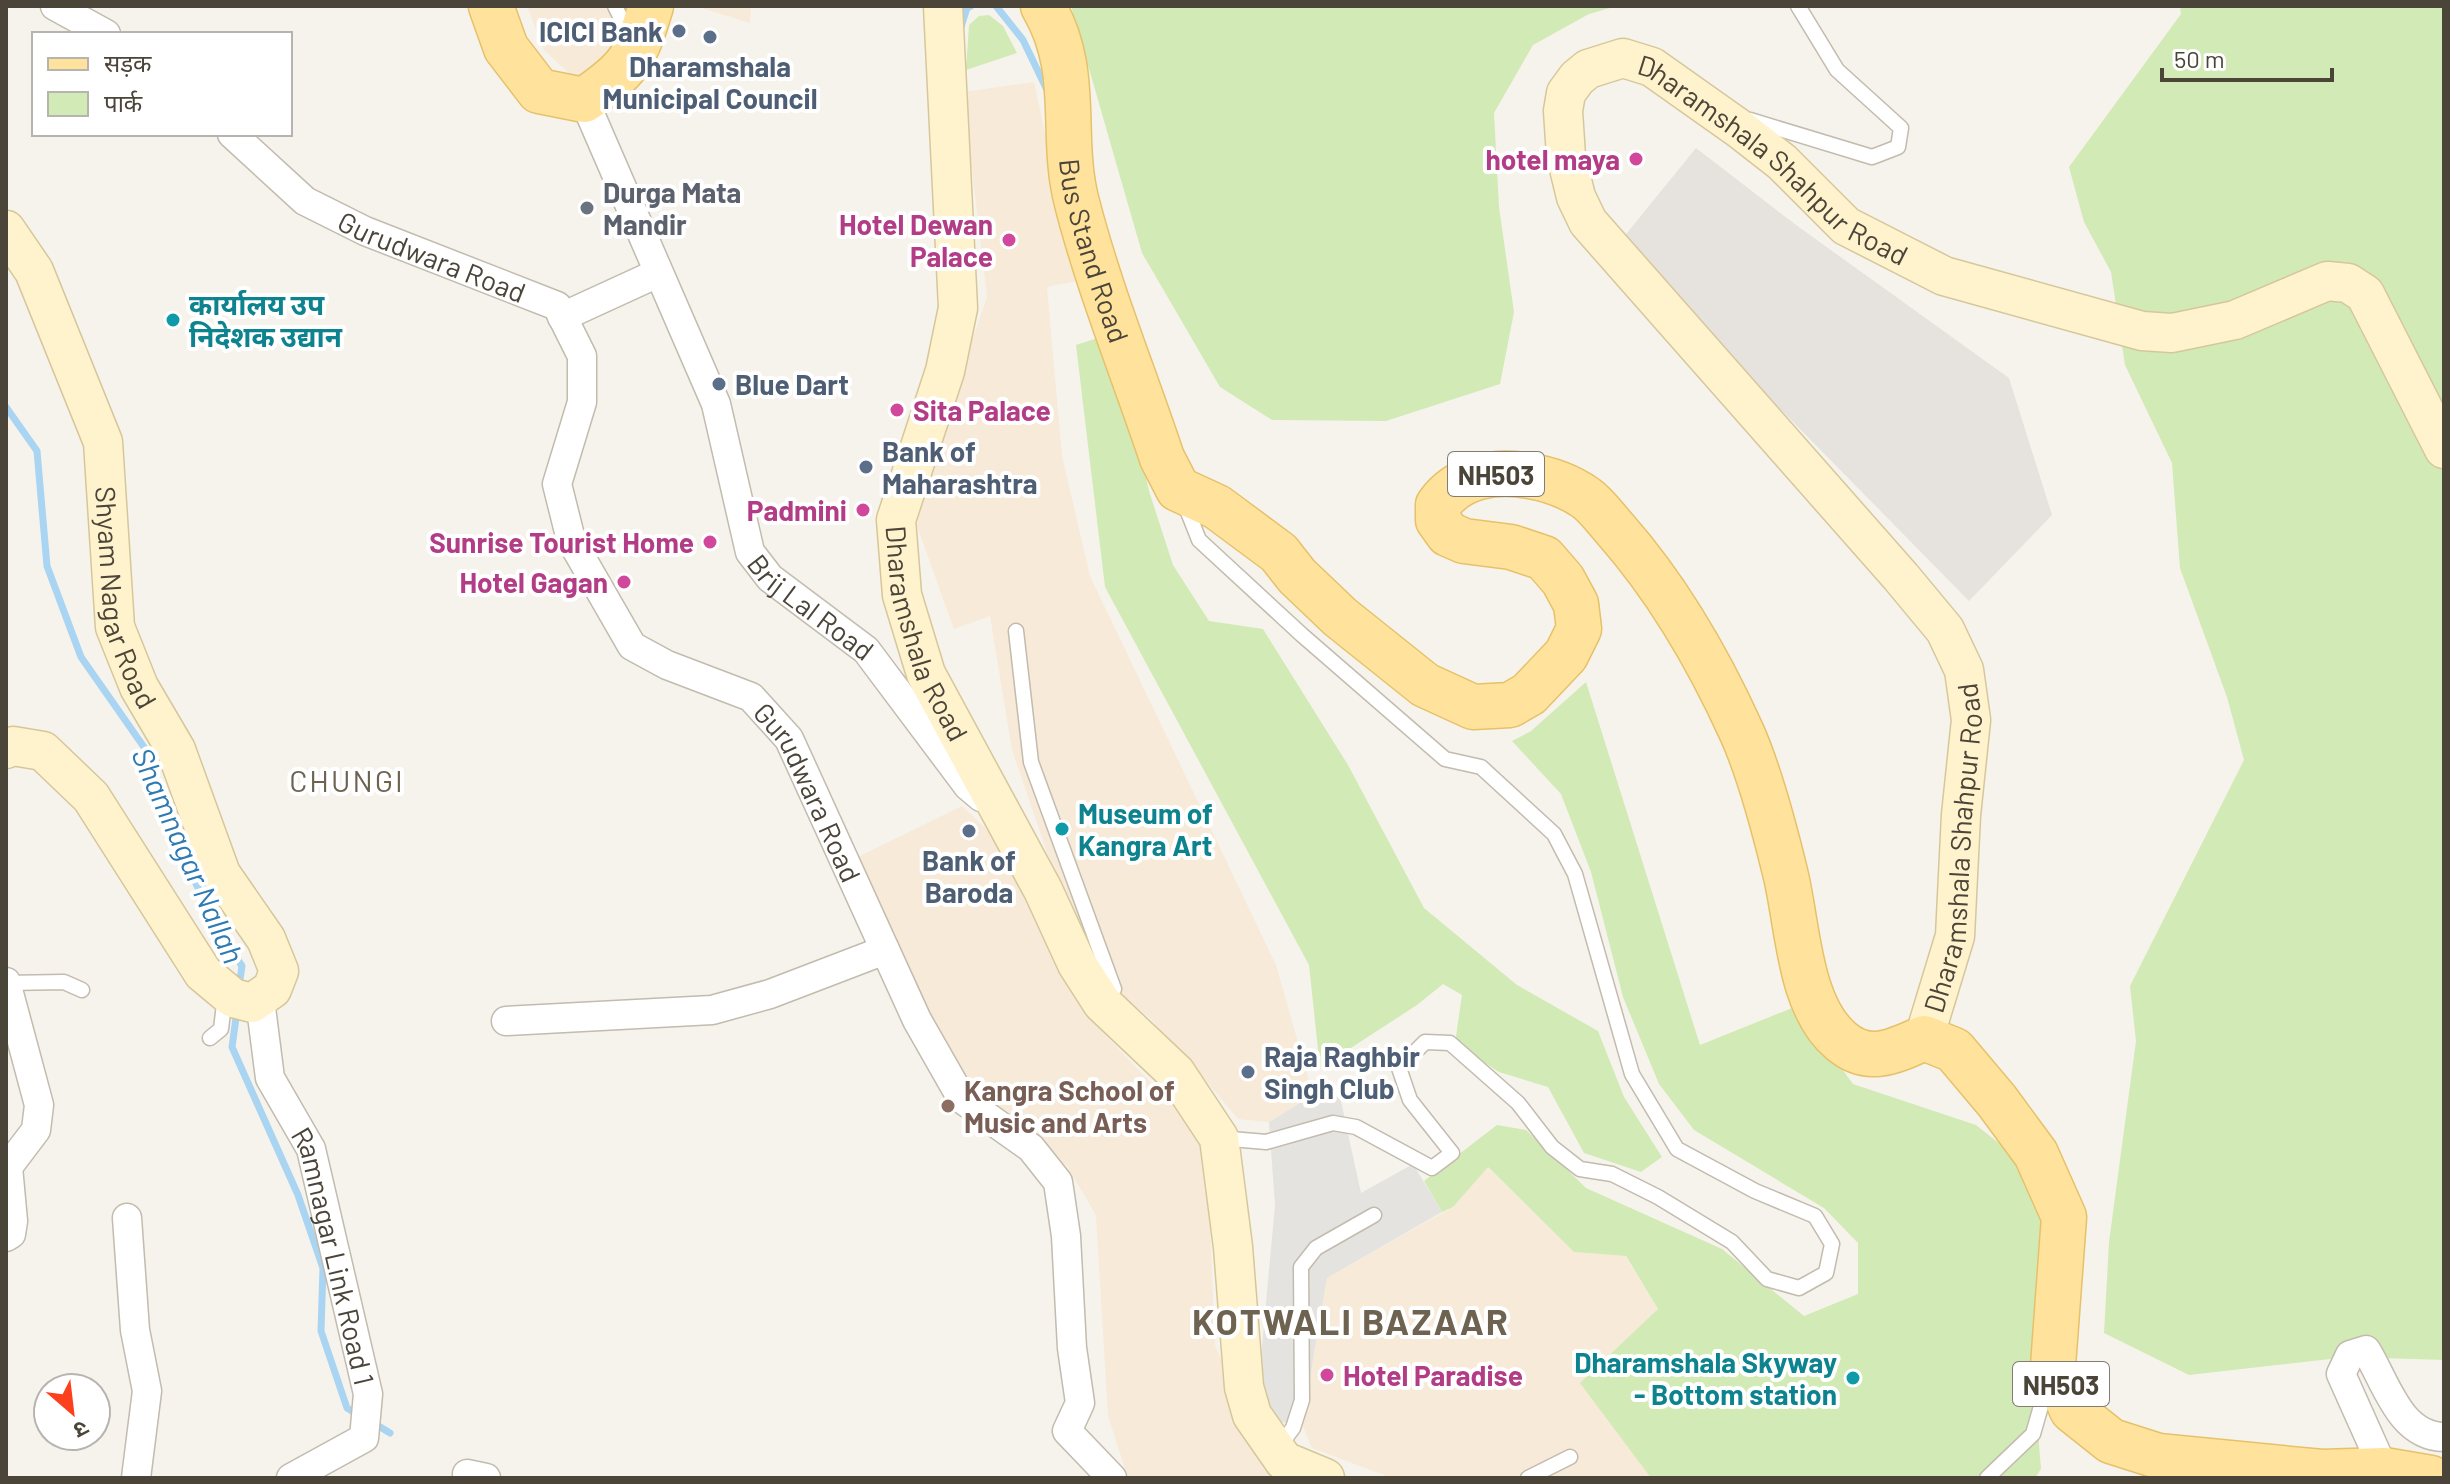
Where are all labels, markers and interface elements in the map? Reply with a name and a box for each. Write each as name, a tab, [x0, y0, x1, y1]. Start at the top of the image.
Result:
place label: ICICI Bank	[539, 14, 663, 48]
marker: ICICI Bank	[670, 22, 688, 40]
marker: Dharamshala Municipal Council	[701, 28, 719, 46]
legend	[32, 32, 292, 136]
scale bar	[2162, 32, 2332, 82]
text: 50 m	[2174, 44, 2225, 73]
street label: Dharamshala Shahpur Road	[1634, 47, 1914, 272]
text: सड़क	[104, 48, 152, 77]
place label: Dharamshala Municipal Council	[602, 49, 818, 115]
text: पार्क	[104, 88, 143, 117]
place label: hotel maya	[1485, 142, 1620, 176]
marker: hotel maya	[1627, 150, 1645, 168]
street label: Bus Stand Road	[1053, 157, 1137, 347]
place label: Durga Mata Mandir	[603, 175, 741, 241]
marker: Durga Mata Mandir	[578, 199, 596, 217]
street label: Gurudwara Road	[333, 203, 531, 309]
place label: Hotel Dewan Palace	[839, 207, 993, 273]
marker: Hotel Dewan Palace	[1000, 231, 1018, 249]
place label: कार्यालय उप निदेशक उद्यान	[189, 287, 343, 353]
marker: कार्यालय उप निदेशक उद्यान	[164, 311, 182, 329]
place label: Blue Dart	[735, 367, 849, 401]
marker: Blue Dart	[710, 375, 728, 393]
place label: Sita Palace	[913, 393, 1051, 427]
marker: Sita Palace	[888, 401, 906, 419]
place label: Bank of Maharashtra	[882, 434, 1038, 500]
road number: NH503	[1448, 452, 1544, 496]
marker: Bank of Maharashtra	[857, 458, 875, 476]
street label: Shyam Nagar Road	[89, 485, 165, 714]
place label: Padmini	[747, 493, 847, 527]
marker: Padmini	[854, 501, 872, 519]
street label: Dharamshala Road	[880, 524, 976, 747]
place label: Sunrise Tourist Home	[429, 525, 694, 559]
marker: Sunrise Tourist Home	[701, 533, 719, 551]
street label: Brij Lal Road	[741, 547, 881, 667]
place label: Hotel Gagan	[460, 565, 608, 599]
marker: Hotel Gagan	[615, 573, 633, 591]
street label: Dharamshala Shahpur Road	[1916, 681, 1989, 1016]
street label: Gurudwara Road	[747, 695, 869, 887]
water label: Shamnagar Nallah	[125, 741, 253, 969]
district label: CHUNGI	[289, 762, 405, 798]
place label: Museum of Kangra Art	[1078, 796, 1213, 862]
marker: Museum of Kangra Art	[1053, 820, 1071, 838]
marker: Bank of Baroda	[960, 822, 978, 840]
place label: Bank of Baroda	[922, 843, 1016, 909]
place label: Raja Raghbir Singh Club	[1264, 1039, 1420, 1105]
marker: Raja Raghbir Singh Club	[1239, 1063, 1257, 1081]
place label: Kangra School of Music and Arts	[964, 1073, 1175, 1139]
marker: Kangra School of Music and Arts	[939, 1097, 957, 1115]
street label: Ramnagar Link Road 1	[285, 1121, 382, 1388]
district label: KOTWALI BAZAAR	[1192, 1299, 1510, 1342]
place label: Dharamshala Skyway - Bottom station	[1574, 1345, 1837, 1411]
place label: Hotel Paradise	[1343, 1358, 1523, 1392]
road number: NH503	[2013, 1362, 2109, 1406]
marker: Hotel Paradise	[1318, 1366, 1336, 1384]
marker: Dharamshala Skyway - Bottom station	[1844, 1369, 1862, 1387]
north arrow	[32, 1372, 112, 1452]
text: उ	[69, 1416, 94, 1446]

